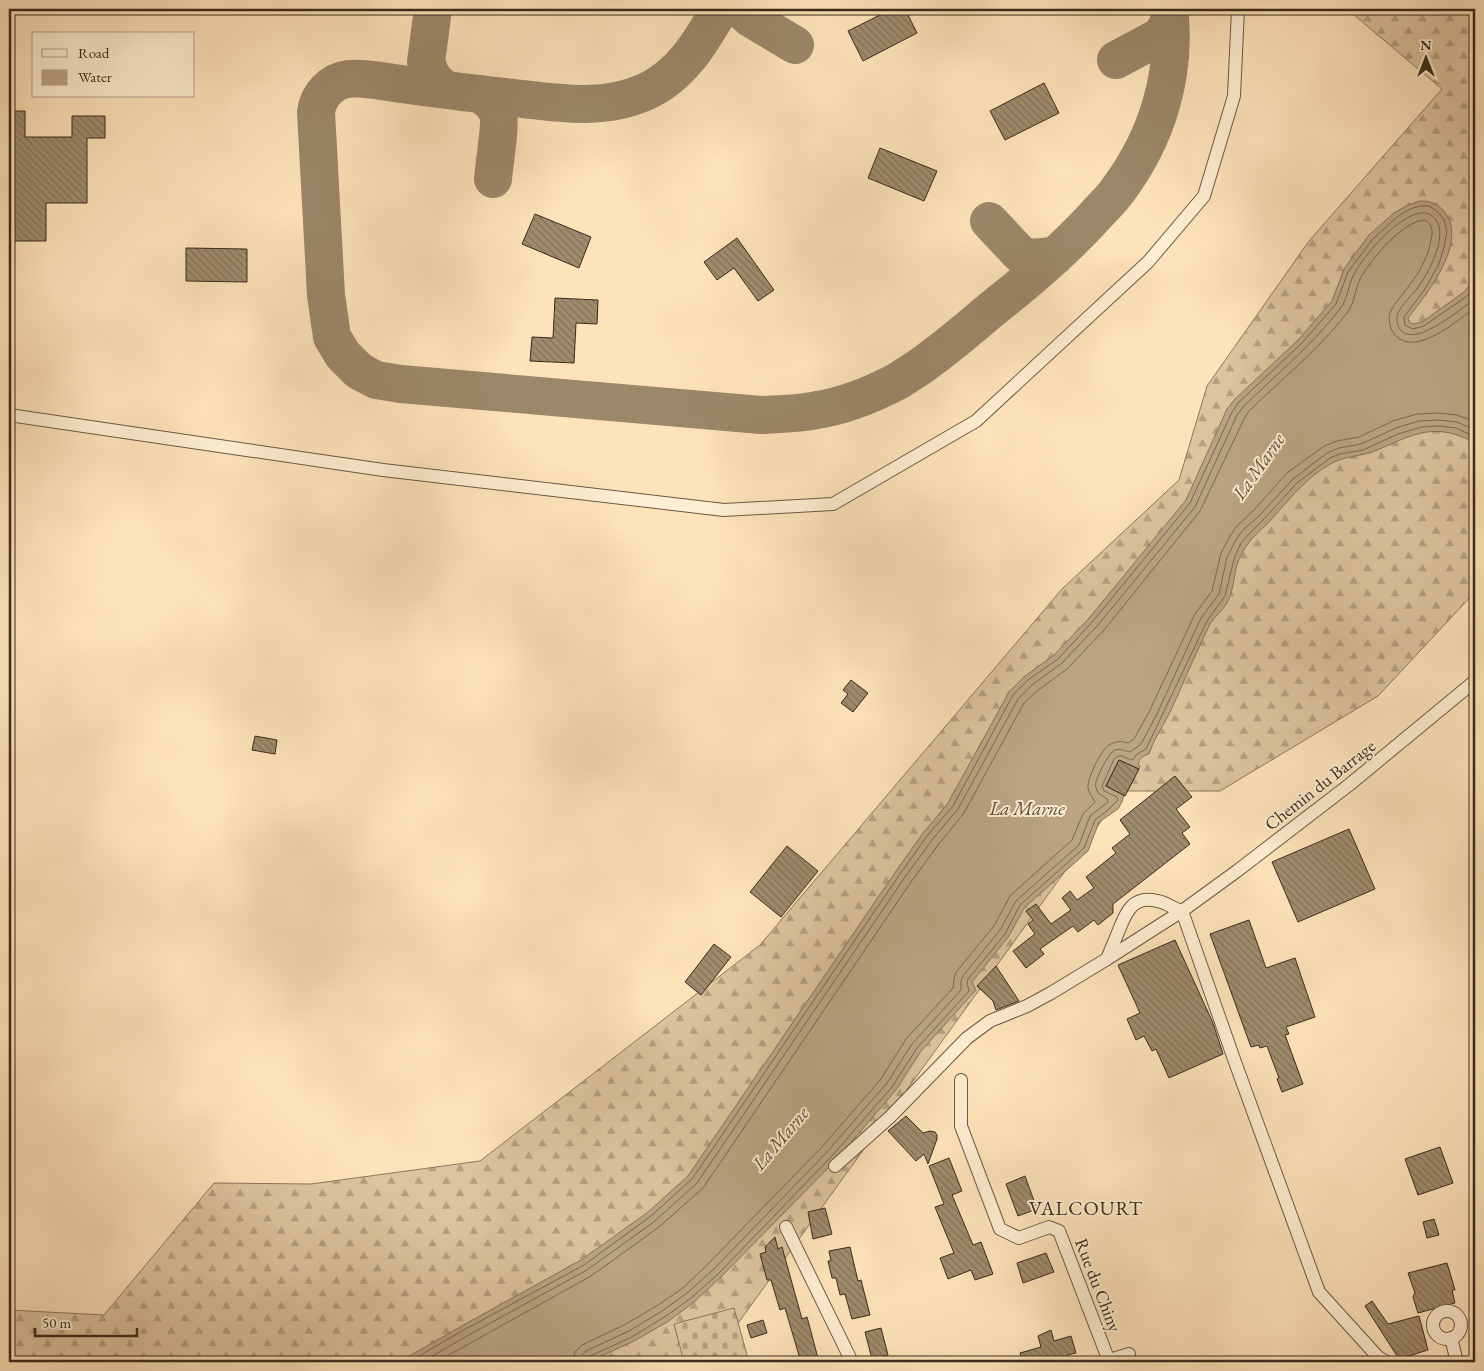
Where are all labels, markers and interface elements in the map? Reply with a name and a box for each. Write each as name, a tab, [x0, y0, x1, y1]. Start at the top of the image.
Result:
legend	[32, 32, 195, 98]
north arrow	[1402, 32, 1452, 82]
text: N	[1420, 36, 1432, 54]
text: Road	[78, 43, 110, 62]
text: Water	[78, 67, 112, 86]
water label: La Marne	[1226, 428, 1291, 505]
street label: Chemin du Barrage	[1260, 734, 1380, 835]
water label: La Marne	[988, 796, 1065, 821]
water label: La Marne	[746, 1101, 815, 1176]
district label: VALCOURT	[1029, 1195, 1143, 1221]
street label: Rue du Chiny	[1070, 1235, 1127, 1335]
scale bar	[35, 1306, 138, 1338]
text: 50 m	[42, 1313, 71, 1332]

